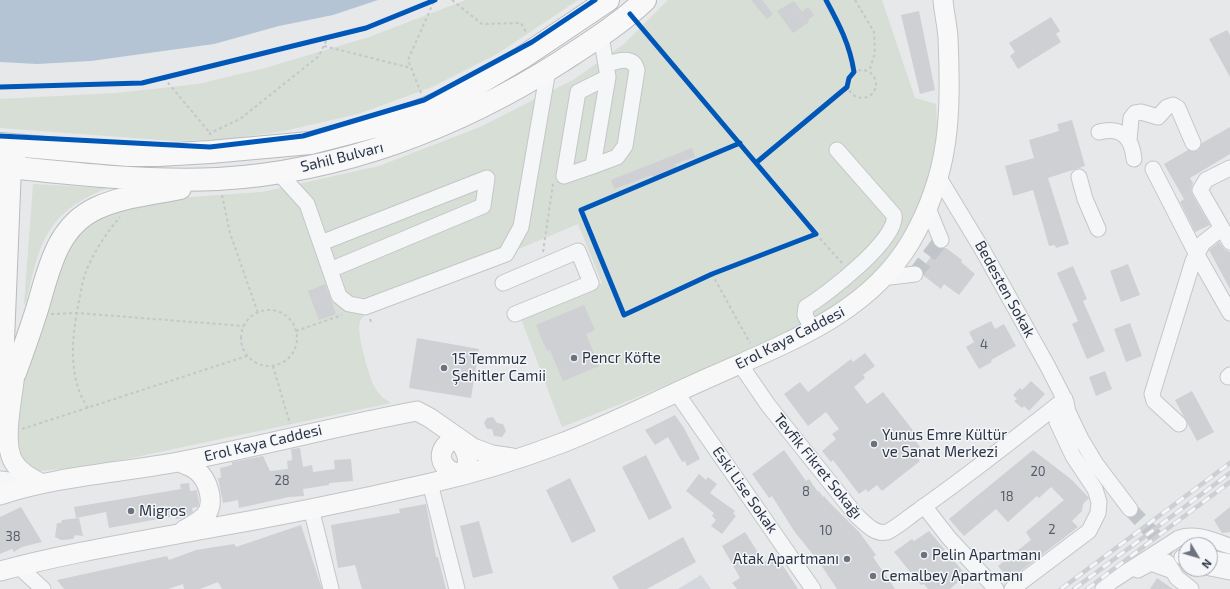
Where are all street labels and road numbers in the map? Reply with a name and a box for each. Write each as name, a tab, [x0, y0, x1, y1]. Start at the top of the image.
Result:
street label: Sahil Bulvarı	[299, 138, 385, 176]
street label: Bedesten Sokak	[971, 237, 1039, 341]
street label: Erol Kaya Caddesi	[732, 303, 848, 373]
street label: Tevfik Fikret Sokağı	[770, 410, 866, 522]
street label: Erol Kaya Caddesi	[202, 421, 324, 465]
street label: Eski Lise Sokak	[708, 443, 782, 537]

